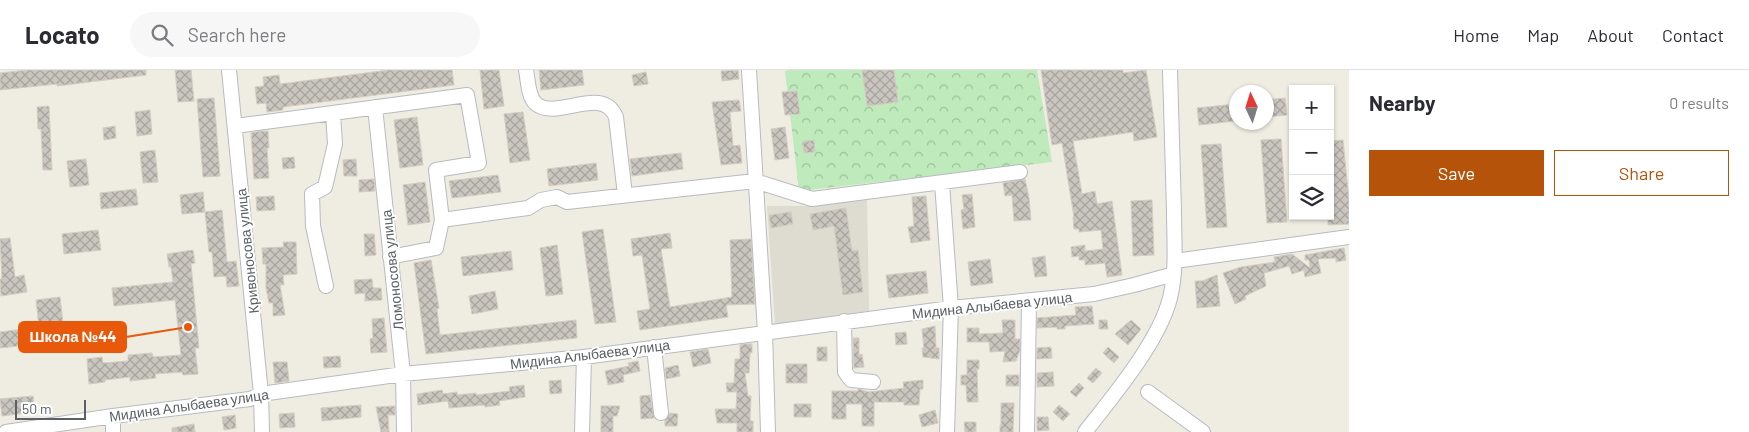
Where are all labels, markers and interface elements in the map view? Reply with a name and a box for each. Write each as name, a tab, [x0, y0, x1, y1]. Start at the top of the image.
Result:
search box	[130, 12, 480, 57]
text: Locato	[25, 20, 100, 49]
icon: search	[148, 21, 176, 49]
text: Search here	[188, 23, 286, 46]
text: Home	[1453, 24, 1499, 46]
text: Map	[1527, 24, 1559, 46]
text: About	[1587, 24, 1634, 46]
text: Contact	[1662, 24, 1724, 46]
north arrow	[1229, 85, 1274, 130]
map controls	[1289, 85, 1334, 220]
button: +	[1289, 85, 1334, 130]
text: Nearby	[1369, 90, 1435, 115]
text: 0 results	[1669, 93, 1729, 112]
button: −	[1289, 130, 1334, 175]
button: Save	[1369, 150, 1544, 196]
button: Share	[1554, 150, 1729, 196]
button: layers	[1289, 175, 1334, 220]
street label: Кривоносова улица	[232, 187, 262, 314]
street label: Ломоносова улица	[377, 209, 407, 331]
street label: Мидина Алыбаева улица	[911, 288, 1073, 322]
callout: Школа №44	[19, 322, 126, 352]
text: Школа №44	[30, 327, 116, 345]
street label: Мидина Алыбаева улица	[509, 336, 671, 372]
street label: Мидина Алыбаева улица	[108, 385, 270, 425]
scale bar	[15, 397, 86, 420]
text: 50 m	[22, 400, 51, 417]

